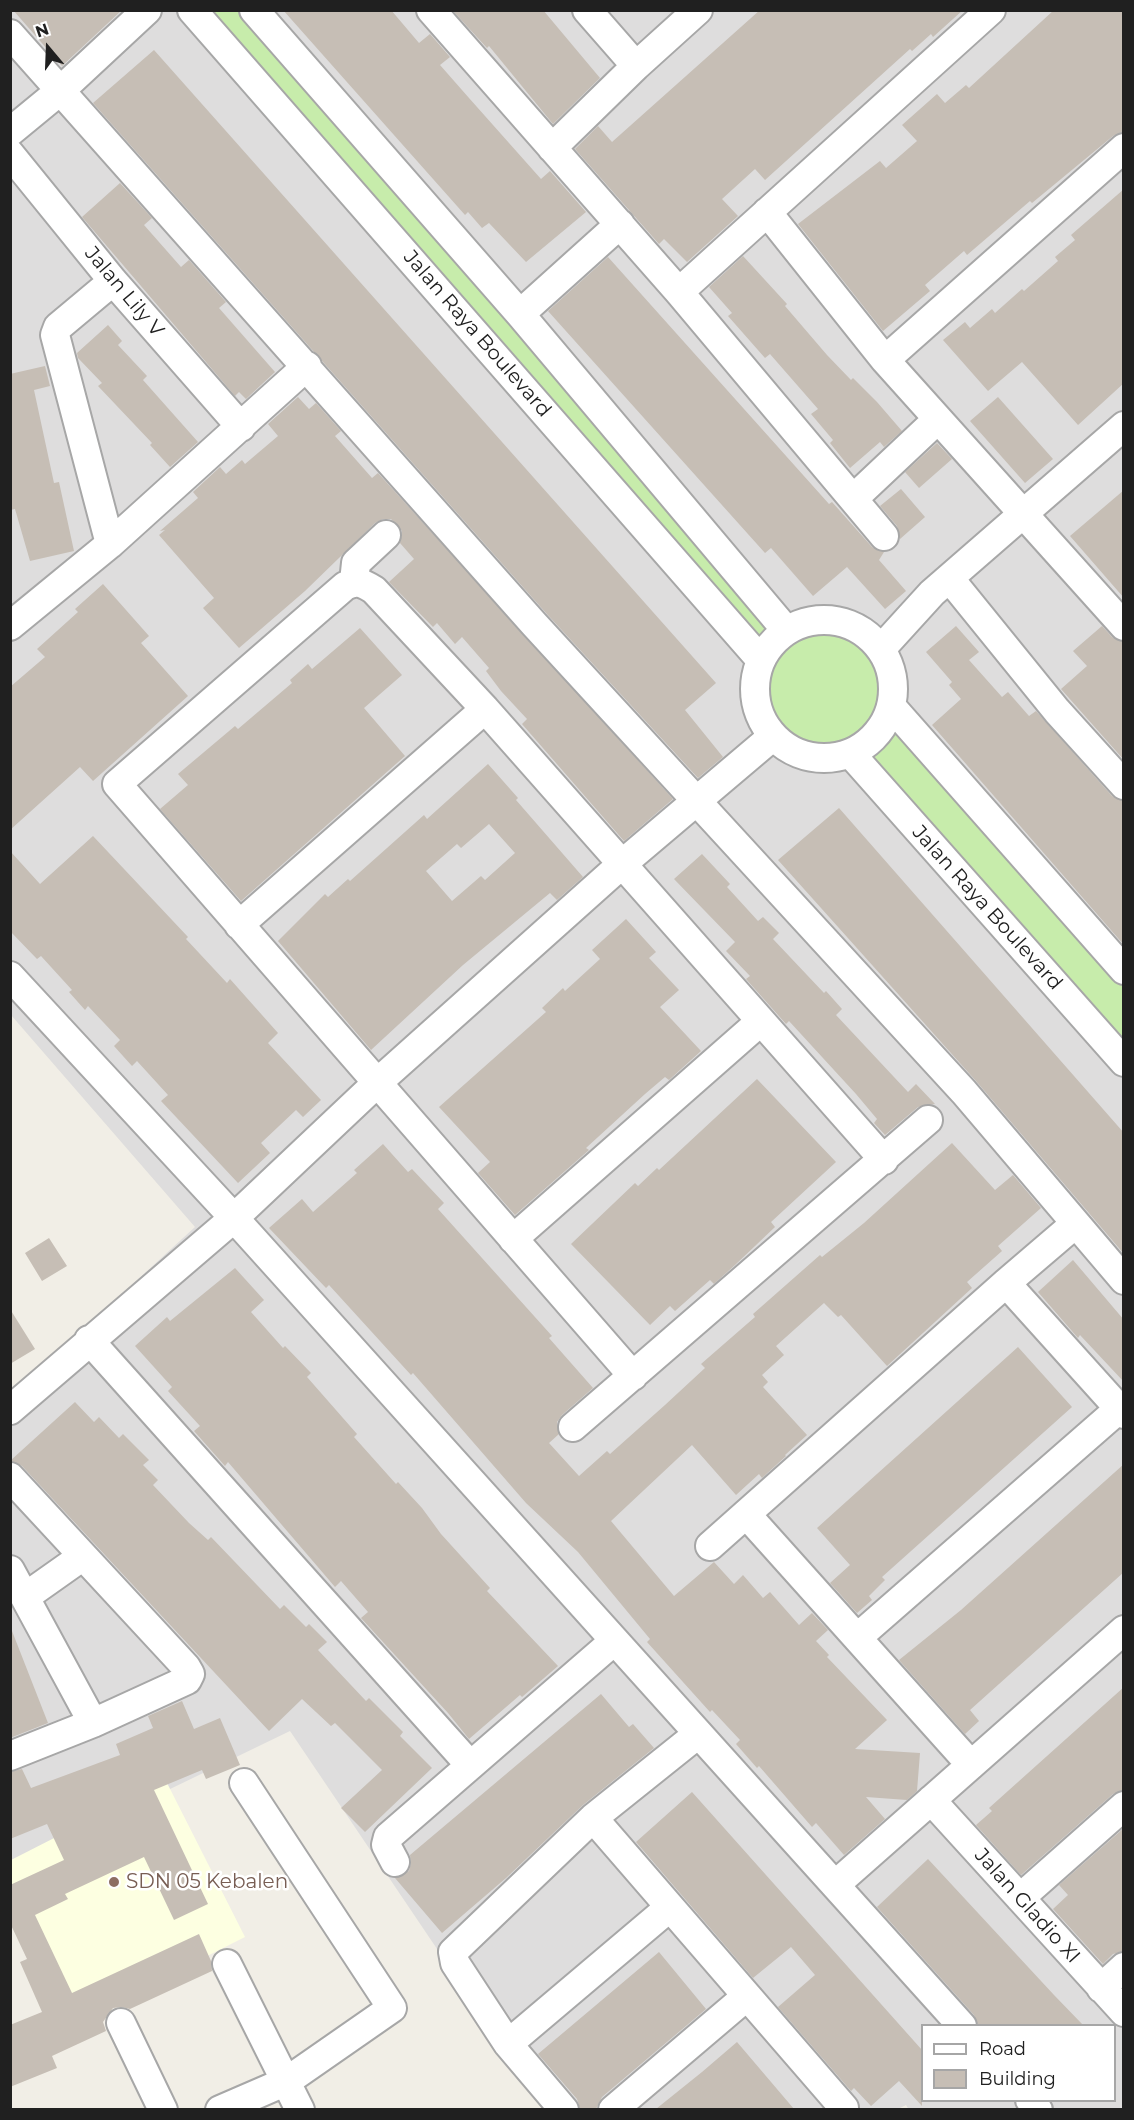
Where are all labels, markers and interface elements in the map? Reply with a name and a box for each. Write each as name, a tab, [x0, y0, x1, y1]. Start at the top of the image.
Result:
north arrow	[18, 18, 78, 78]
text: N	[33, 19, 51, 42]
street label: Jalan Lily V	[79, 242, 169, 342]
street label: Jalan Raya Boulevard	[398, 246, 556, 422]
street label: Jalan Raya Boulevard	[907, 821, 1067, 995]
street label: Jalan Gladio XI	[969, 1844, 1085, 1968]
place label: SDN 05 Kebalen	[126, 1870, 288, 1894]
marker: SDN 05 Kebalen	[107, 1875, 121, 1889]
legend	[921, 2024, 1116, 2102]
text: Road	[979, 2038, 1026, 2060]
text: Building	[979, 2068, 1056, 2090]

